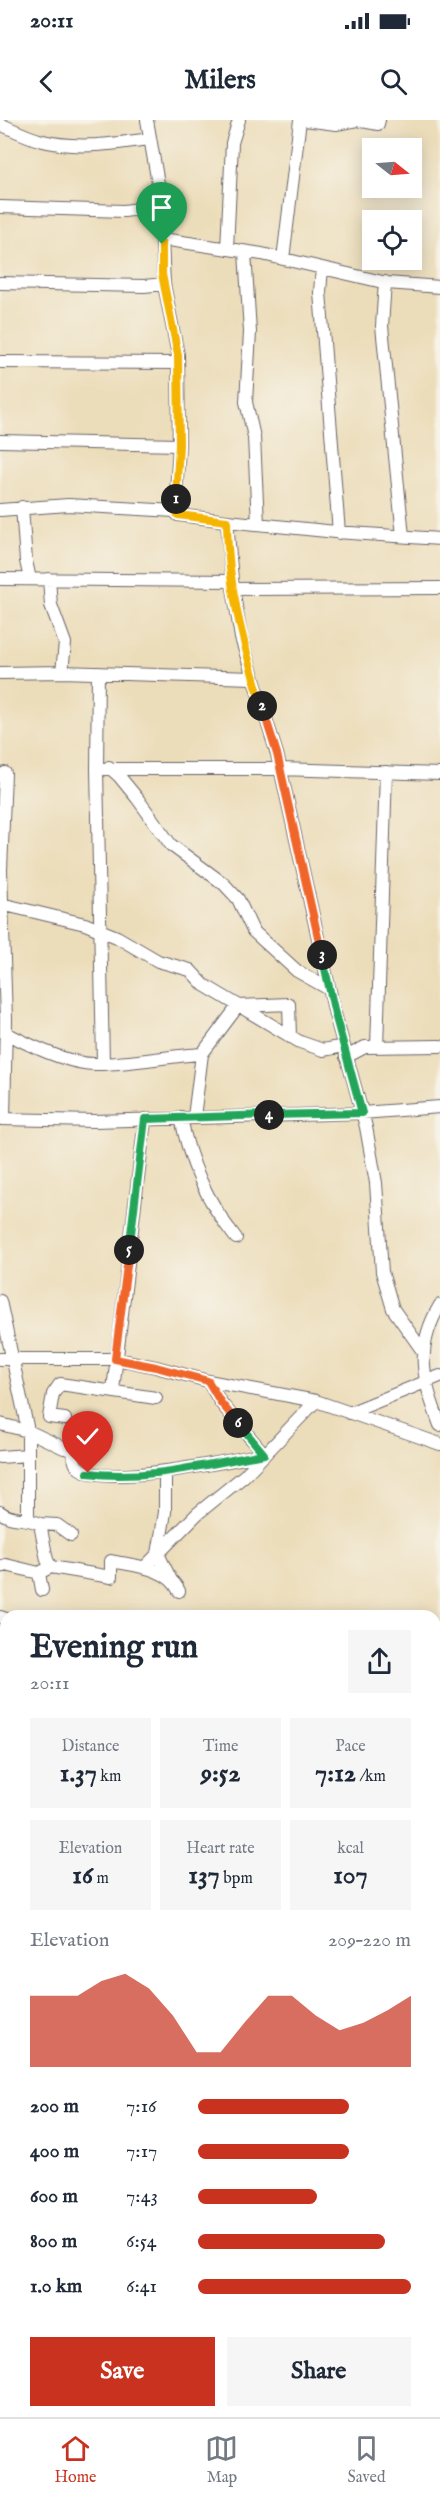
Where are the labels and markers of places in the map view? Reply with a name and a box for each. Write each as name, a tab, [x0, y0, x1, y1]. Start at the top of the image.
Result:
pin	[136, 182, 187, 244]
pin: 1	[161, 484, 191, 514]
pin: 2	[247, 691, 277, 721]
pin: 3	[307, 940, 337, 970]
pin: 4	[254, 1100, 284, 1130]
pin: 5	[114, 1235, 144, 1265]
pin: 6	[223, 1408, 253, 1438]
pin	[62, 1411, 113, 1473]

